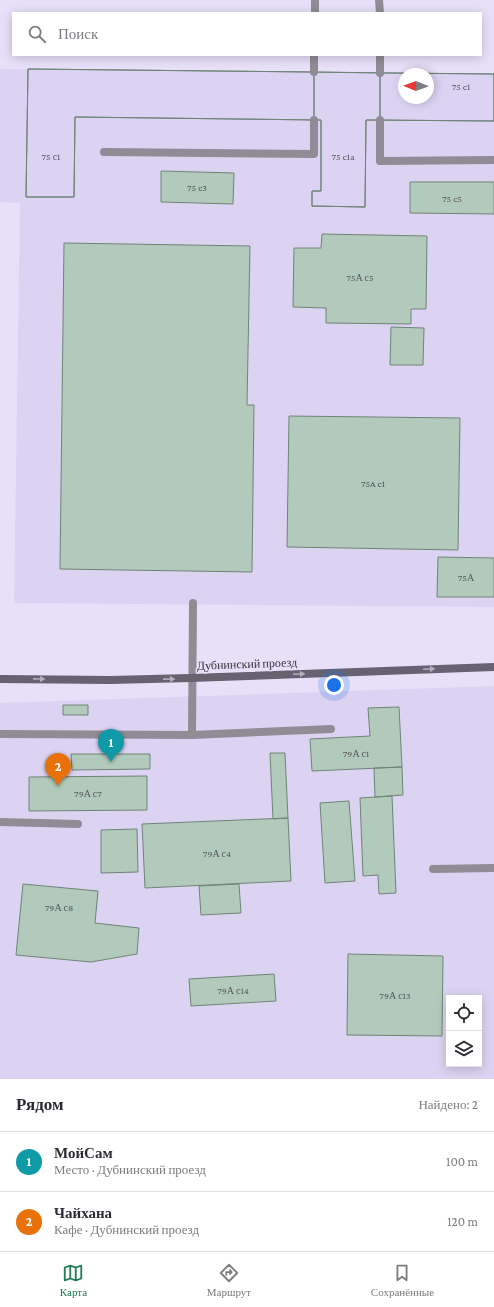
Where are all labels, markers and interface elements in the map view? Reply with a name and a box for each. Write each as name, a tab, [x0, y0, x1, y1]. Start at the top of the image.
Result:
search box	[12, 12, 482, 56]
icon: search	[26, 23, 48, 45]
text: Поиск	[58, 26, 98, 42]
north arrow	[398, 68, 434, 104]
house number: 75 c1	[452, 81, 470, 92]
house number: 75 с1	[42, 151, 60, 162]
house number: 75 c1a	[331, 151, 355, 162]
house number: 75 c3	[187, 182, 207, 193]
house number: 75 c5	[442, 193, 462, 204]
house number: 75А с5	[346, 272, 374, 283]
house number: 75A c1	[361, 478, 385, 489]
house number: 75А	[458, 572, 475, 583]
street label: Дубнинский проезд	[197, 655, 297, 673]
one-way arrow	[423, 666, 436, 672]
one-way arrow	[293, 671, 306, 677]
your location	[324, 675, 344, 695]
one-way arrow	[33, 676, 46, 682]
one-way arrow	[163, 676, 176, 682]
pin: 1	[98, 729, 124, 762]
house number: 79А с1	[343, 748, 369, 759]
pin: 2	[45, 753, 71, 786]
house number: 79А с7	[74, 788, 102, 799]
house number: 79А с4	[203, 848, 231, 859]
house number: 79А с8	[45, 902, 73, 913]
house number: 79А с14	[217, 985, 249, 996]
house number: 79А с13	[379, 990, 411, 1001]
map controls	[446, 995, 482, 1067]
button: locate	[446, 995, 482, 1031]
button: layers	[446, 1031, 482, 1067]
text: Рядом	[16, 1095, 64, 1114]
text: Найдено: 2	[418, 1097, 478, 1112]
text: МойСам	[54, 1145, 113, 1161]
text: 1	[27, 1154, 31, 1169]
text: 100 m	[446, 1154, 478, 1169]
text: Место · Дубнинский проезд	[54, 1162, 206, 1177]
text: Чайхана	[54, 1205, 112, 1221]
text: 2	[26, 1214, 32, 1229]
text: 120 m	[447, 1214, 478, 1229]
text: Кафе · Дубнинский проезд	[54, 1222, 199, 1237]
tab: Карта	[60, 1262, 87, 1298]
tab: Маршрут	[207, 1262, 251, 1298]
tab: Сохранённые	[371, 1262, 434, 1298]

